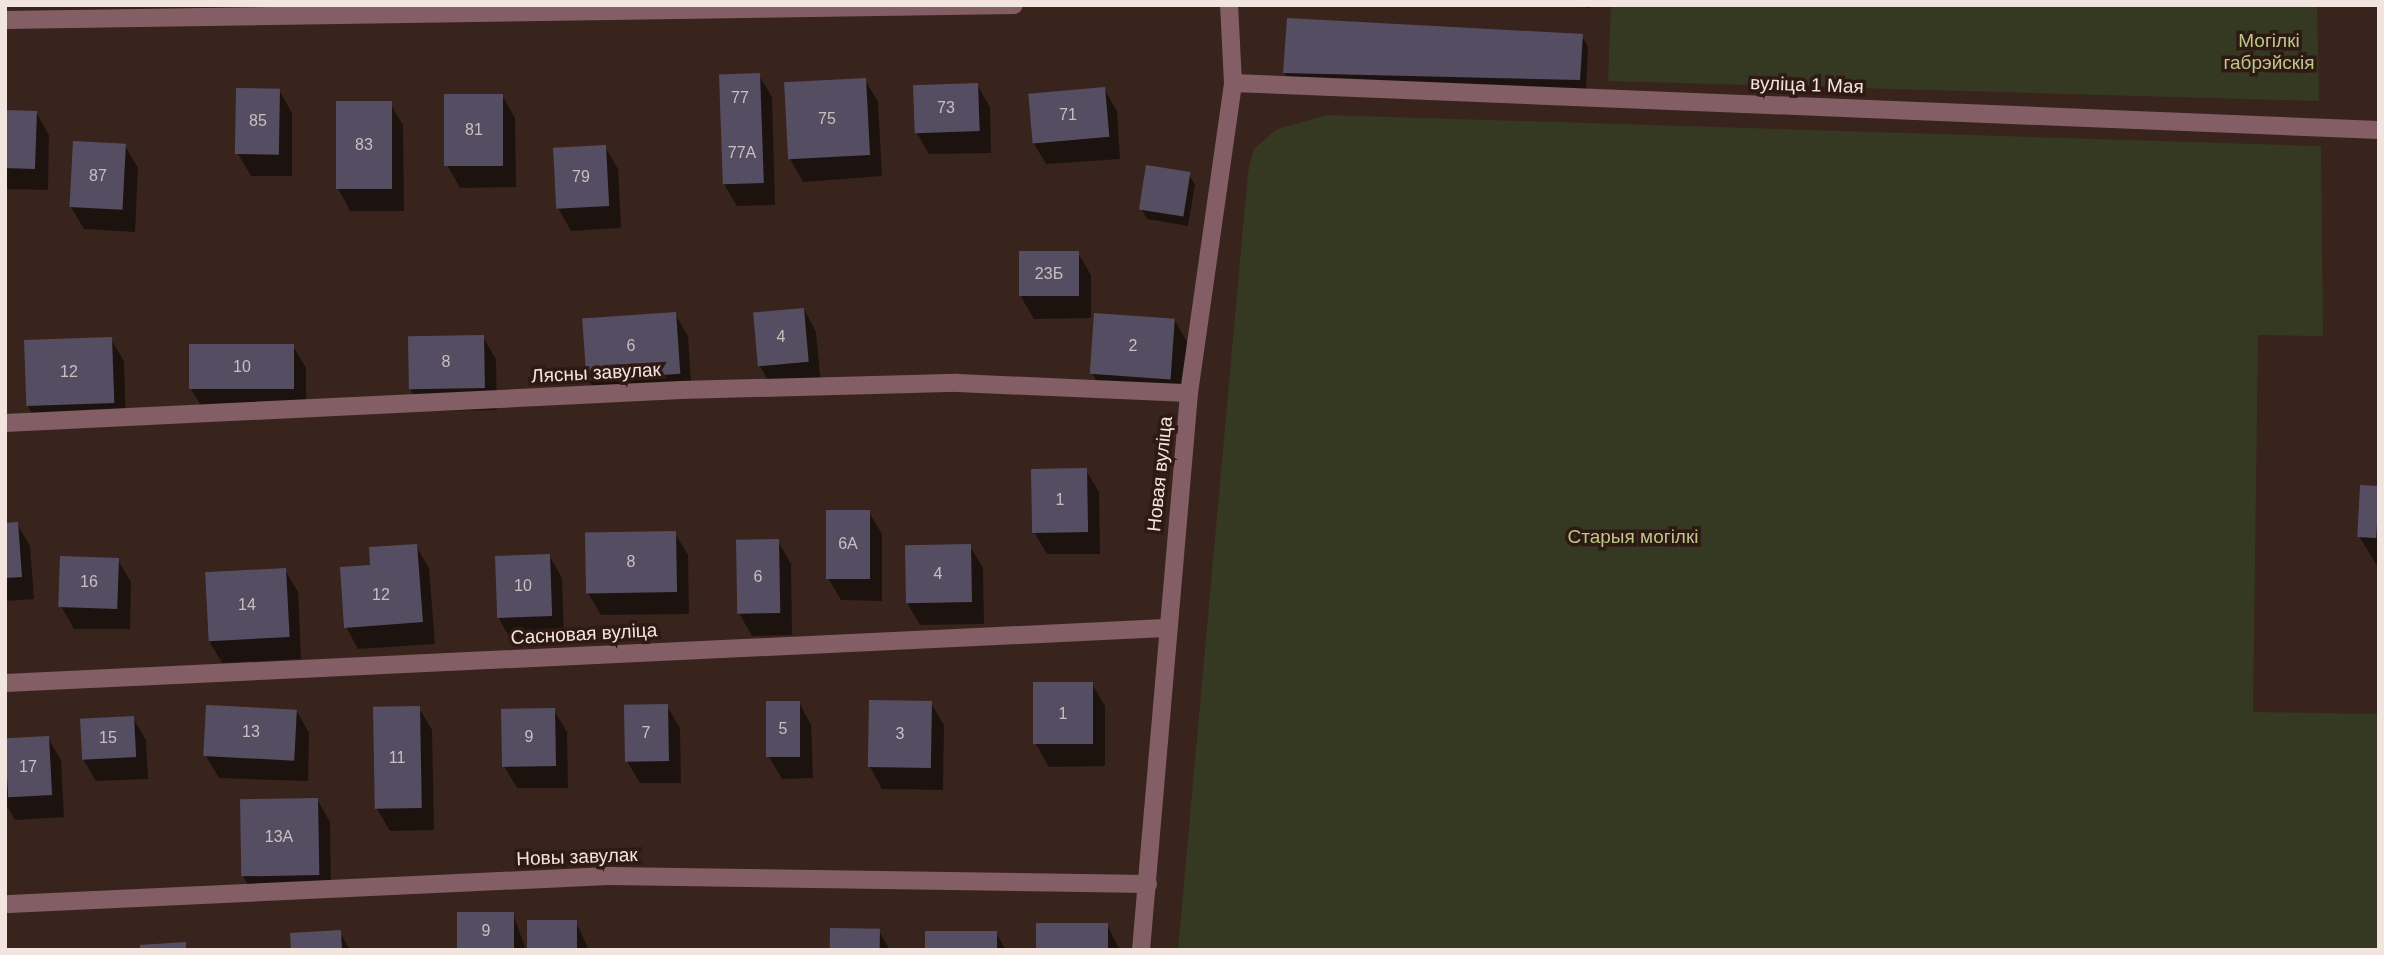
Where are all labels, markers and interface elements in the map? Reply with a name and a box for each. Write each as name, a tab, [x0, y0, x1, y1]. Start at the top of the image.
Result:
park label: Могілкі габрэйскія	[2223, 30, 2315, 74]
street label: вуліца 1 Мая	[1750, 72, 1864, 98]
house number: 77	[731, 88, 749, 108]
house number: 73	[937, 98, 955, 118]
house number: 71	[1059, 105, 1077, 125]
house number: 75	[818, 109, 836, 129]
house number: 85	[249, 111, 267, 131]
house number: 81	[465, 120, 483, 140]
house number: 83	[355, 135, 373, 155]
house number: 77А	[728, 143, 756, 163]
house number: 87	[89, 166, 107, 186]
house number: 79	[572, 167, 590, 187]
house number: 23Б	[1035, 264, 1063, 284]
house number: 4	[777, 327, 785, 347]
house number: 6	[627, 336, 635, 356]
house number: 2	[1129, 336, 1137, 356]
house number: 8	[442, 352, 450, 372]
house number: 10	[233, 357, 251, 377]
street label: Лясны завулак	[531, 358, 661, 388]
house number: 12	[60, 362, 78, 382]
street label: Новая вуліца	[1143, 415, 1177, 533]
house number: 1	[1056, 490, 1064, 510]
park label: Старыя могілкі	[1568, 526, 1698, 548]
house number: 6А	[838, 534, 858, 554]
house number: 8	[627, 552, 635, 572]
house number: 4	[934, 564, 942, 584]
house number: 6	[754, 567, 762, 587]
house number: 16	[80, 572, 98, 592]
house number: 10	[514, 576, 532, 596]
house number: 12	[372, 585, 390, 605]
house number: 14	[238, 595, 256, 615]
street label: Сасновая вуліца	[510, 619, 658, 649]
house number: 1	[1059, 704, 1067, 724]
house number: 5	[779, 719, 787, 739]
house number: 13	[242, 722, 260, 742]
house number: 7	[642, 723, 650, 743]
house number: 3	[896, 724, 904, 744]
house number: 9	[525, 727, 533, 747]
house number: 15	[99, 728, 117, 748]
house number: 11	[389, 748, 405, 768]
house number: 17	[19, 757, 37, 777]
house number: 13А	[265, 827, 293, 847]
street label: Новы завулак	[516, 843, 638, 871]
house number: 9	[482, 921, 490, 941]

